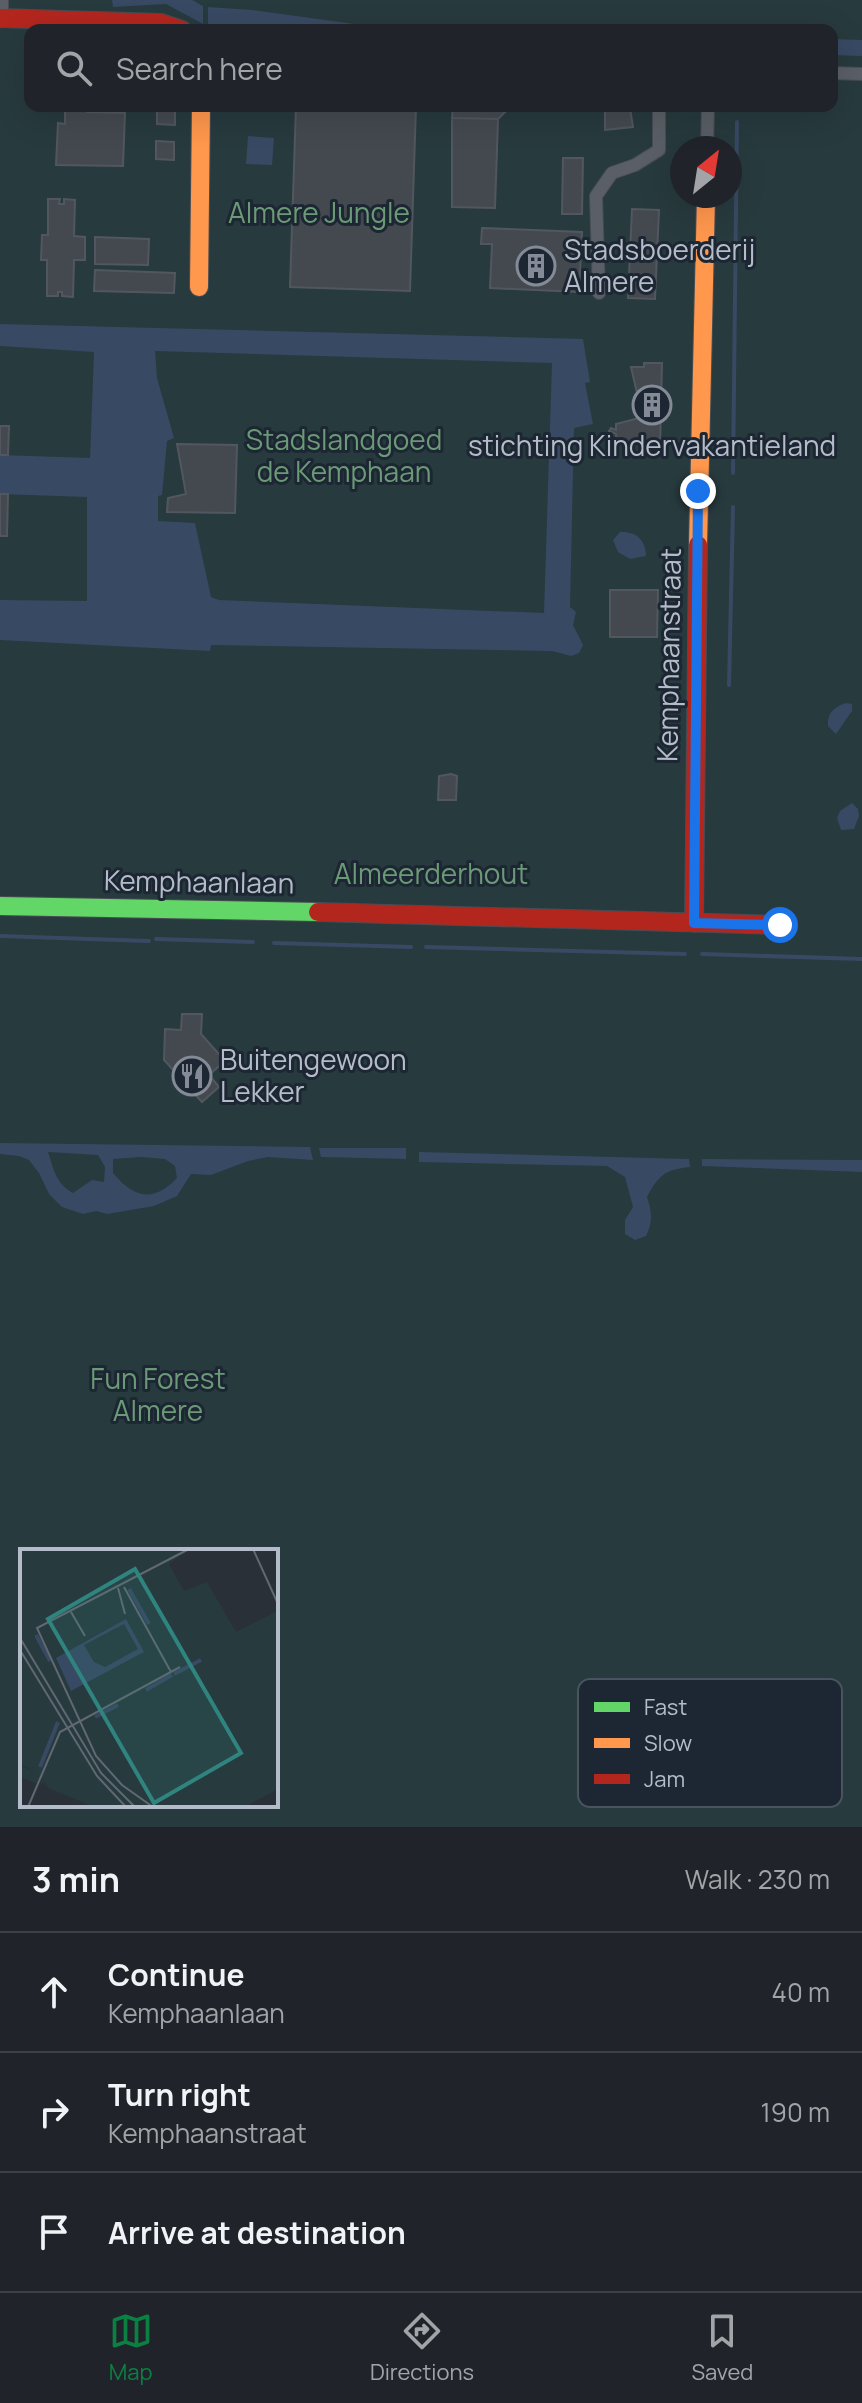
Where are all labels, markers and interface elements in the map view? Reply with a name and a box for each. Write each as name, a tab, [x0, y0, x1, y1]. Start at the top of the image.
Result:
search box	[24, 24, 838, 112]
icon: search	[52, 46, 96, 90]
text: Search here	[116, 48, 283, 89]
north arrow	[670, 136, 742, 208]
park label: Almere Jungle	[228, 193, 410, 231]
place label: Stadsboerderij Almere	[564, 230, 755, 300]
building icon: Stadsboerderij Almere	[515, 245, 557, 287]
building icon: stichting Kindervakantieland	[631, 384, 673, 426]
park label: Stadslandgoed de Kemphaan	[246, 420, 442, 490]
place label: stichting Kindervakantieland	[468, 426, 836, 464]
route end	[680, 473, 716, 509]
street label: Kemphaanstraat	[647, 548, 689, 762]
park label: Almeerderhout	[334, 854, 528, 892]
street label: Kemphaanlaan	[103, 860, 295, 902]
route start	[762, 907, 798, 943]
place label: Buitengewoon Lekker	[220, 1040, 407, 1110]
restaurant icon: Buitengewoon Lekker	[171, 1055, 213, 1097]
park label: Fun Forest Almere	[90, 1359, 226, 1429]
inset map	[20, 1549, 278, 1807]
legend	[578, 1679, 842, 1807]
text: Fast	[644, 1692, 687, 1722]
text: Slow	[644, 1728, 692, 1758]
text: Jam	[644, 1764, 685, 1794]
text: 3 min	[32, 1856, 120, 1902]
text: Walk · 230 m	[685, 1861, 830, 1897]
text: Continue	[108, 1954, 244, 1995]
icon: ahead	[32, 1970, 76, 2014]
text: 40 m	[772, 1974, 830, 2010]
text: Kemphaanlaan	[108, 1995, 285, 2031]
text: Turn right	[108, 2074, 251, 2115]
icon: right	[32, 2090, 76, 2134]
text: 190 m	[761, 2094, 830, 2130]
text: Kemphaanstraat	[108, 2115, 307, 2151]
icon: arrive	[32, 2210, 76, 2254]
text: Arrive at destination	[108, 2212, 406, 2253]
tab: Map	[109, 2309, 153, 2387]
tab: Directions	[370, 2309, 474, 2387]
tab: Saved	[691, 2309, 753, 2387]

